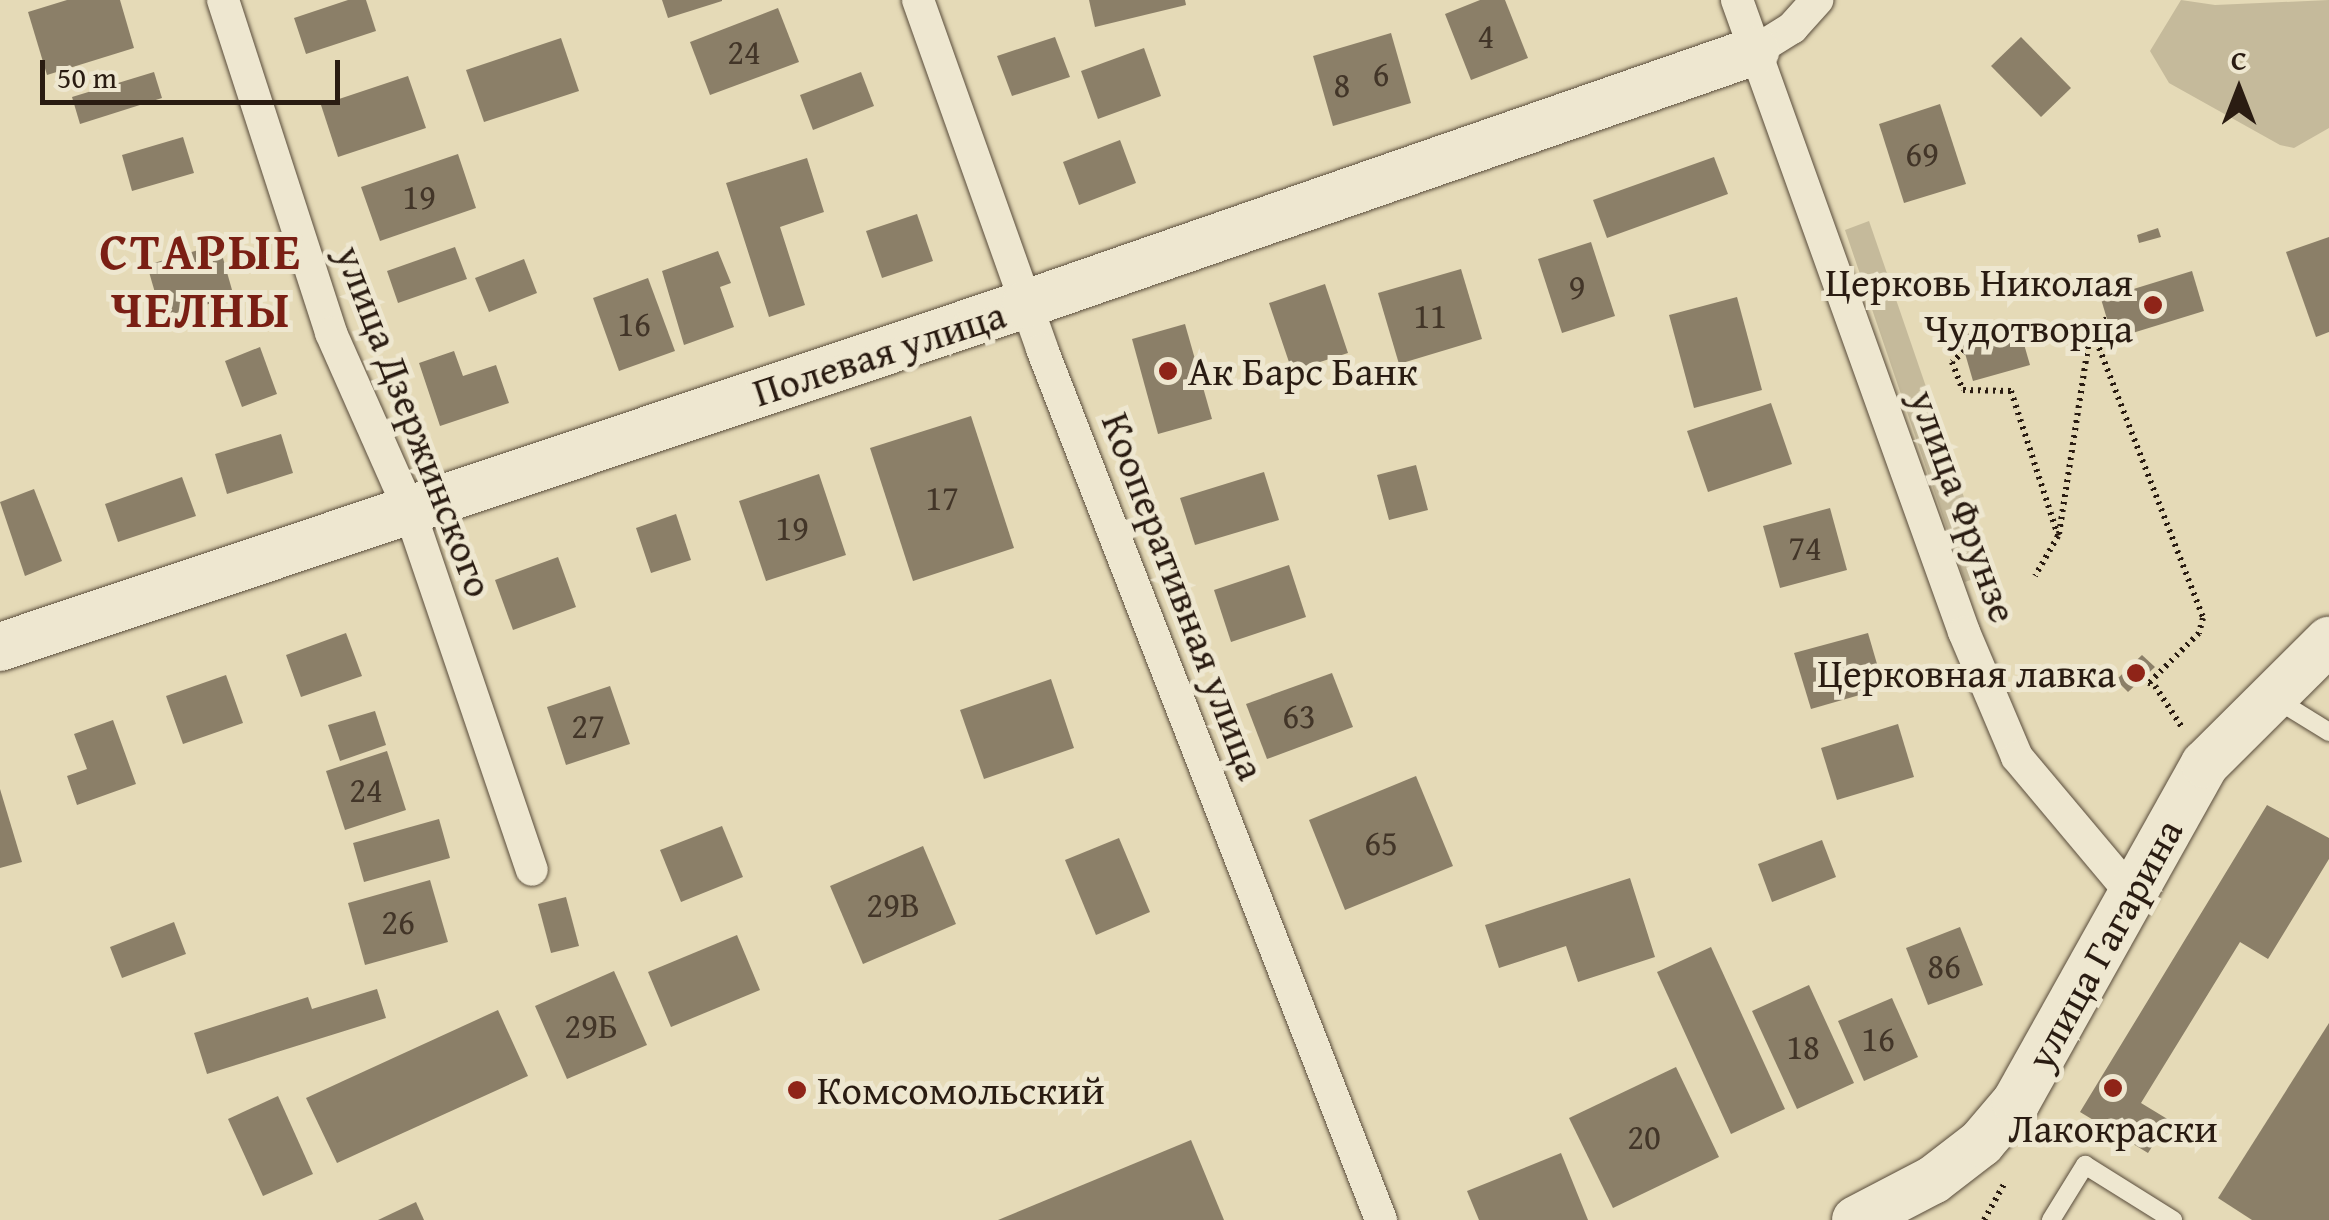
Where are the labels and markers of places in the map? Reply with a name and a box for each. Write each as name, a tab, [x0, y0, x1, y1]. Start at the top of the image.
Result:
place label: Церковь Николая Чудотворца	[1825, 258, 2133, 352]
marker: Церковь Николая Чудотворца	[2142, 294, 2164, 316]
place label: Ак Барс Банк	[1188, 347, 1418, 395]
marker: Ак Барс Банк	[1157, 360, 1179, 382]
place label: Церковная лавка	[1817, 649, 2116, 697]
marker: Церковная лавка	[2125, 662, 2147, 684]
place label: Комсомольский	[817, 1066, 1105, 1114]
marker: Лакокраски	[2102, 1077, 2124, 1099]
marker: Комсомольский	[786, 1079, 808, 1101]
place label: Лакокраски	[2008, 1104, 2218, 1152]

